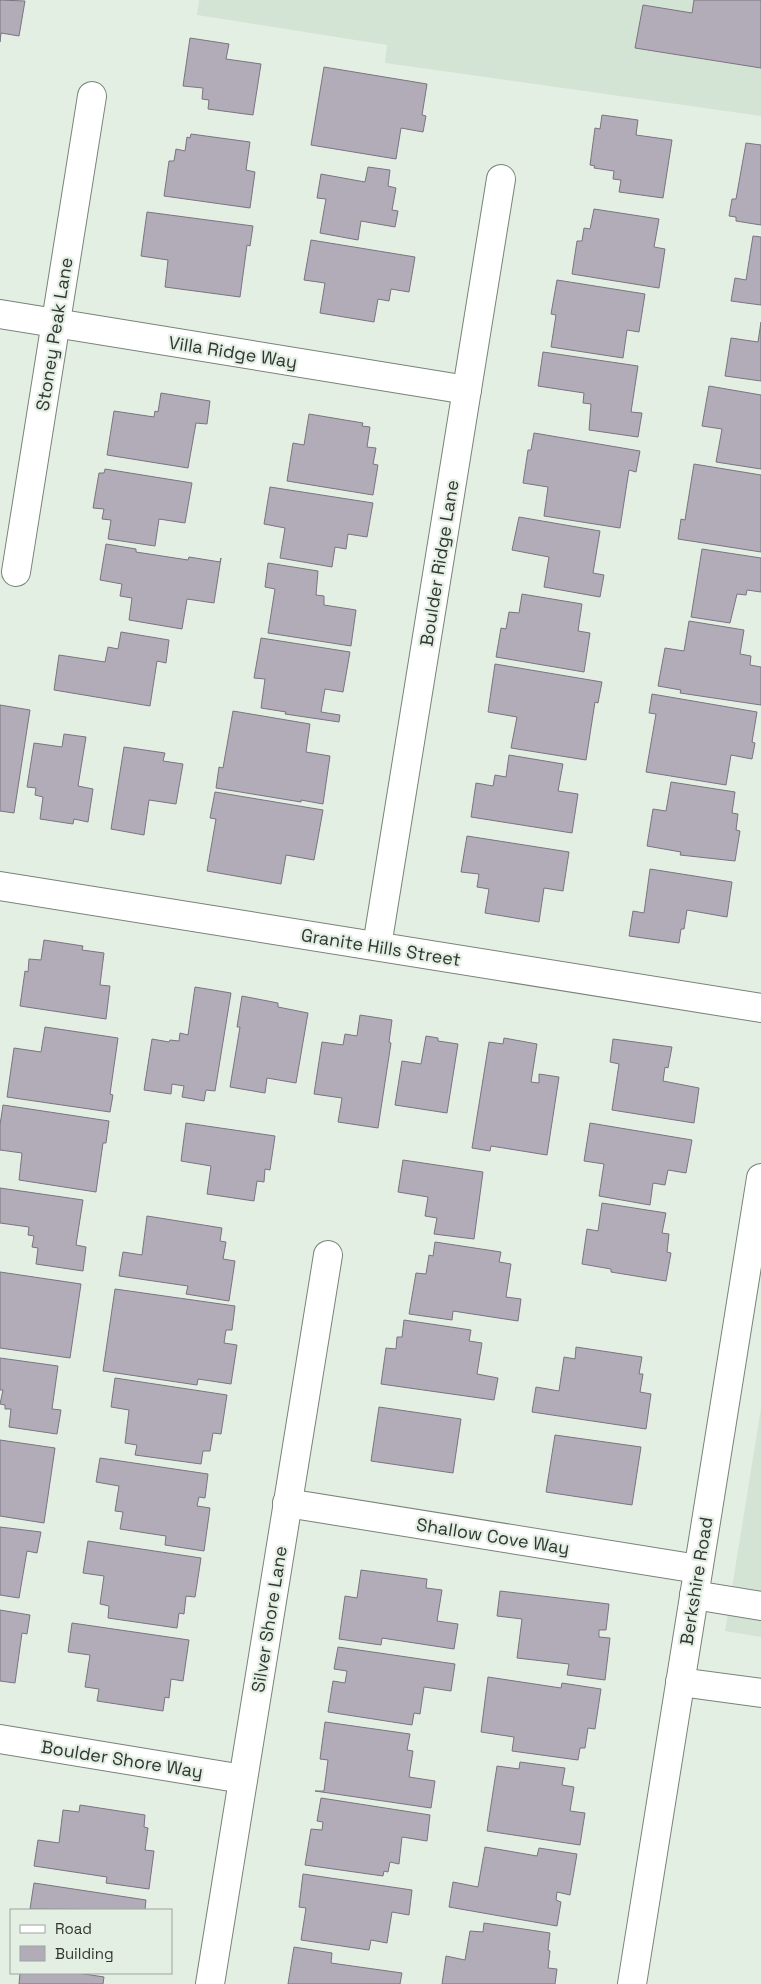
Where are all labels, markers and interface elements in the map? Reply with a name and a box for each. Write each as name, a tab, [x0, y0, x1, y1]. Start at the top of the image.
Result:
street label: Stoney Peak Lane	[31, 256, 77, 412]
street label: Villa Ridge Way	[167, 330, 299, 374]
street label: Boulder Ridge Lane	[414, 478, 464, 648]
street label: Granite Hills Street	[299, 923, 463, 971]
street label: Shallow Cove Way	[415, 1513, 571, 1559]
street label: Berkshire Road	[675, 1515, 717, 1647]
street label: Silver Shore Lane	[246, 1544, 292, 1694]
street label: Boulder Shore Way	[39, 1735, 205, 1783]
legend	[10, 1909, 172, 1974]
text: Road	[55, 1919, 92, 1938]
text: Building	[55, 1944, 114, 1963]

